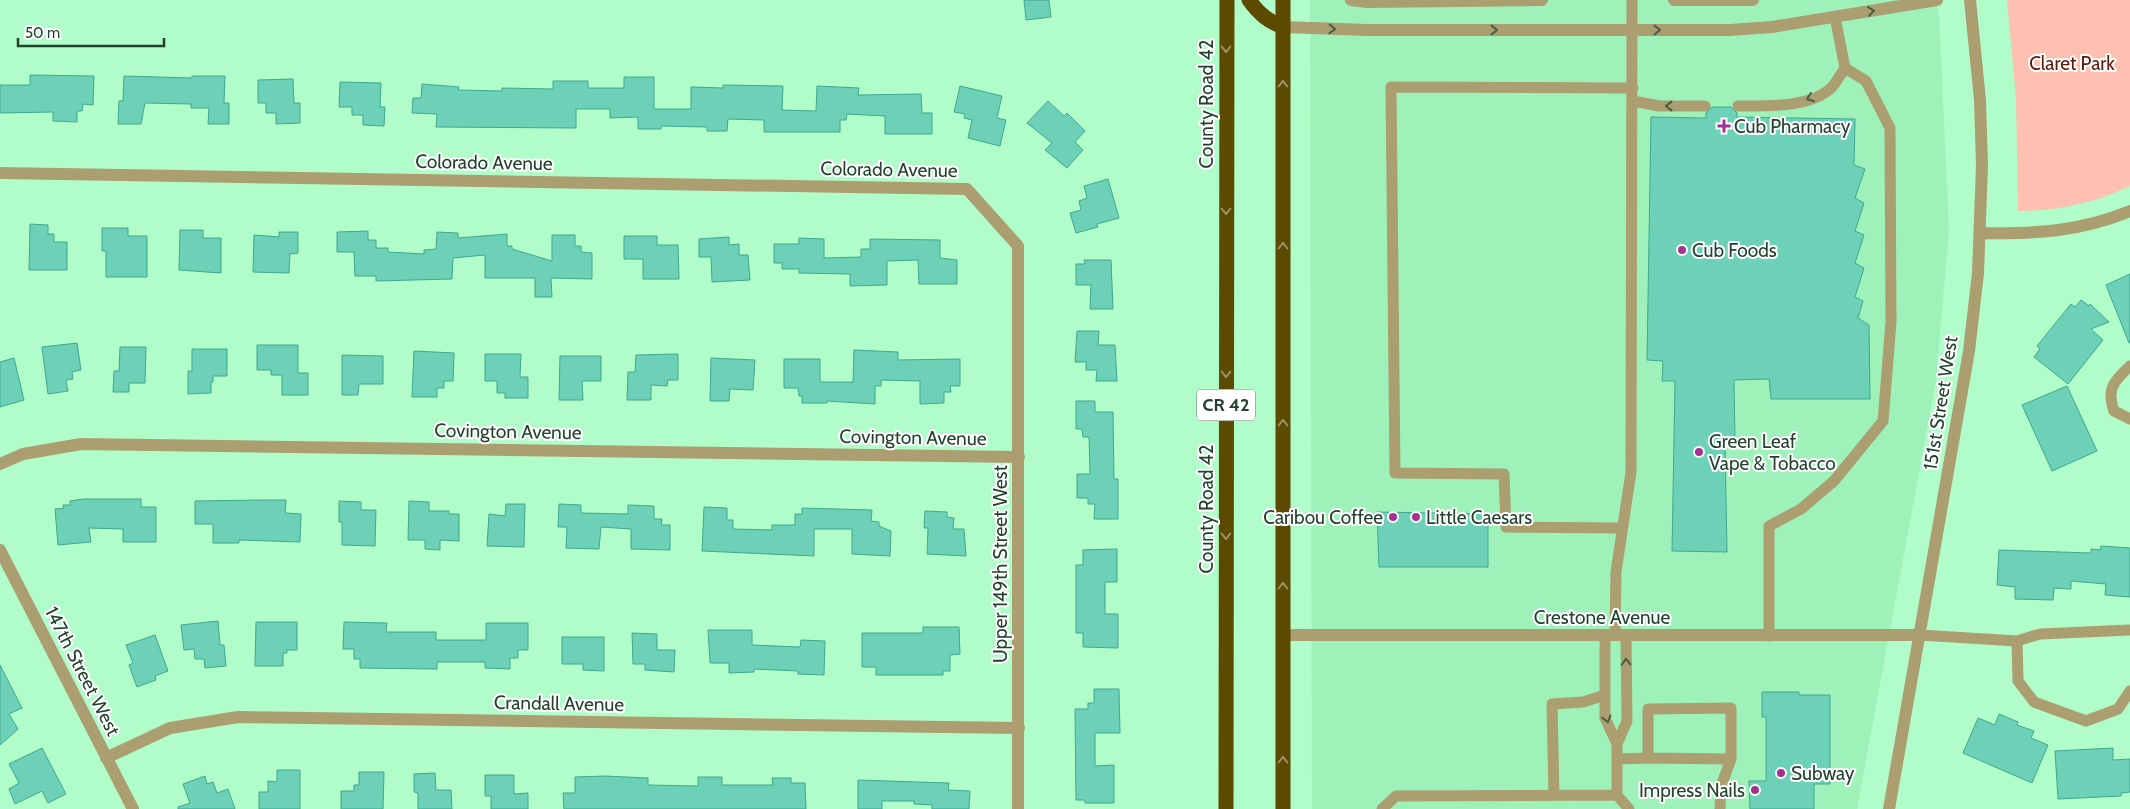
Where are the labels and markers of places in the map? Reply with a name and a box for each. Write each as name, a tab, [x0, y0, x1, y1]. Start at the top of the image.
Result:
place label: Cub Pharmacy	[1734, 115, 1851, 138]
marker: Cub Pharmacy	[1718, 120, 1730, 132]
place label: Cub Foods	[1692, 239, 1777, 262]
marker: Cub Foods	[1676, 244, 1688, 256]
place label: Green Leaf Vape & Tobacco	[1709, 430, 1836, 475]
marker: Green Leaf Vape & Tobacco	[1693, 446, 1705, 458]
place label: Caribou Coffee	[1263, 506, 1383, 529]
place label: Little Caesars	[1426, 506, 1532, 529]
marker: Caribou Coffee	[1387, 511, 1399, 523]
marker: Little Caesars	[1410, 511, 1422, 523]
place label: Subway	[1791, 762, 1855, 785]
marker: Subway	[1775, 767, 1787, 779]
place label: Impress Nails	[1639, 779, 1745, 802]
marker: Impress Nails	[1749, 784, 1761, 796]

